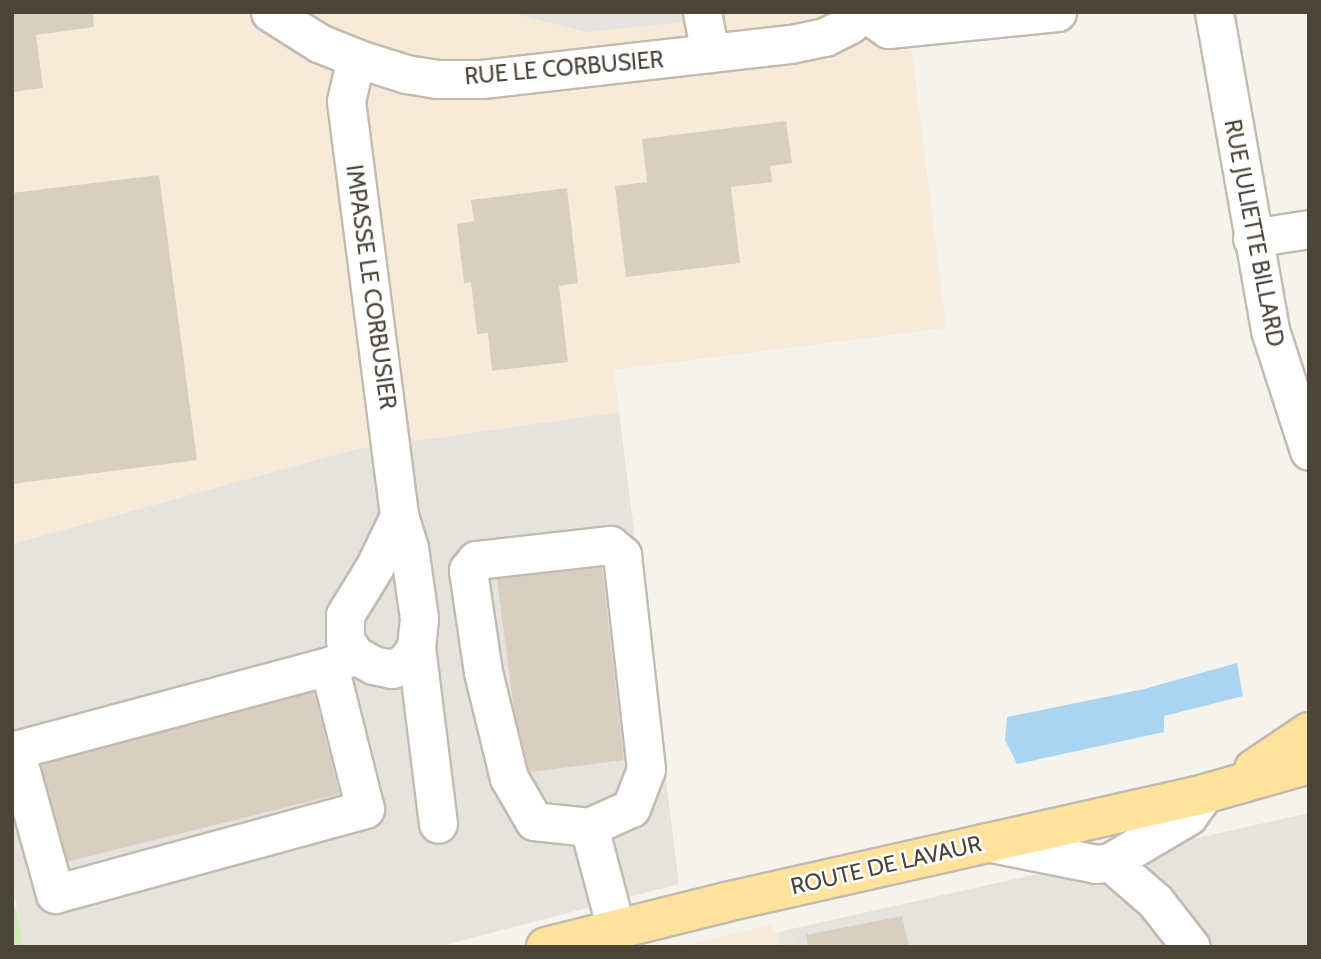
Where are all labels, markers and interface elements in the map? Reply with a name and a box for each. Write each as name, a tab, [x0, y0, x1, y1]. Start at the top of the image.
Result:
street label: RUE LE CORBUSIER	[463, 46, 665, 90]
street label: RUE JULIETTE BILLARD	[1218, 117, 1290, 349]
street label: IMPASSE LE CORBUSIER	[340, 163, 402, 411]
street label: ROUTE DE LAVAUR	[788, 830, 984, 900]

